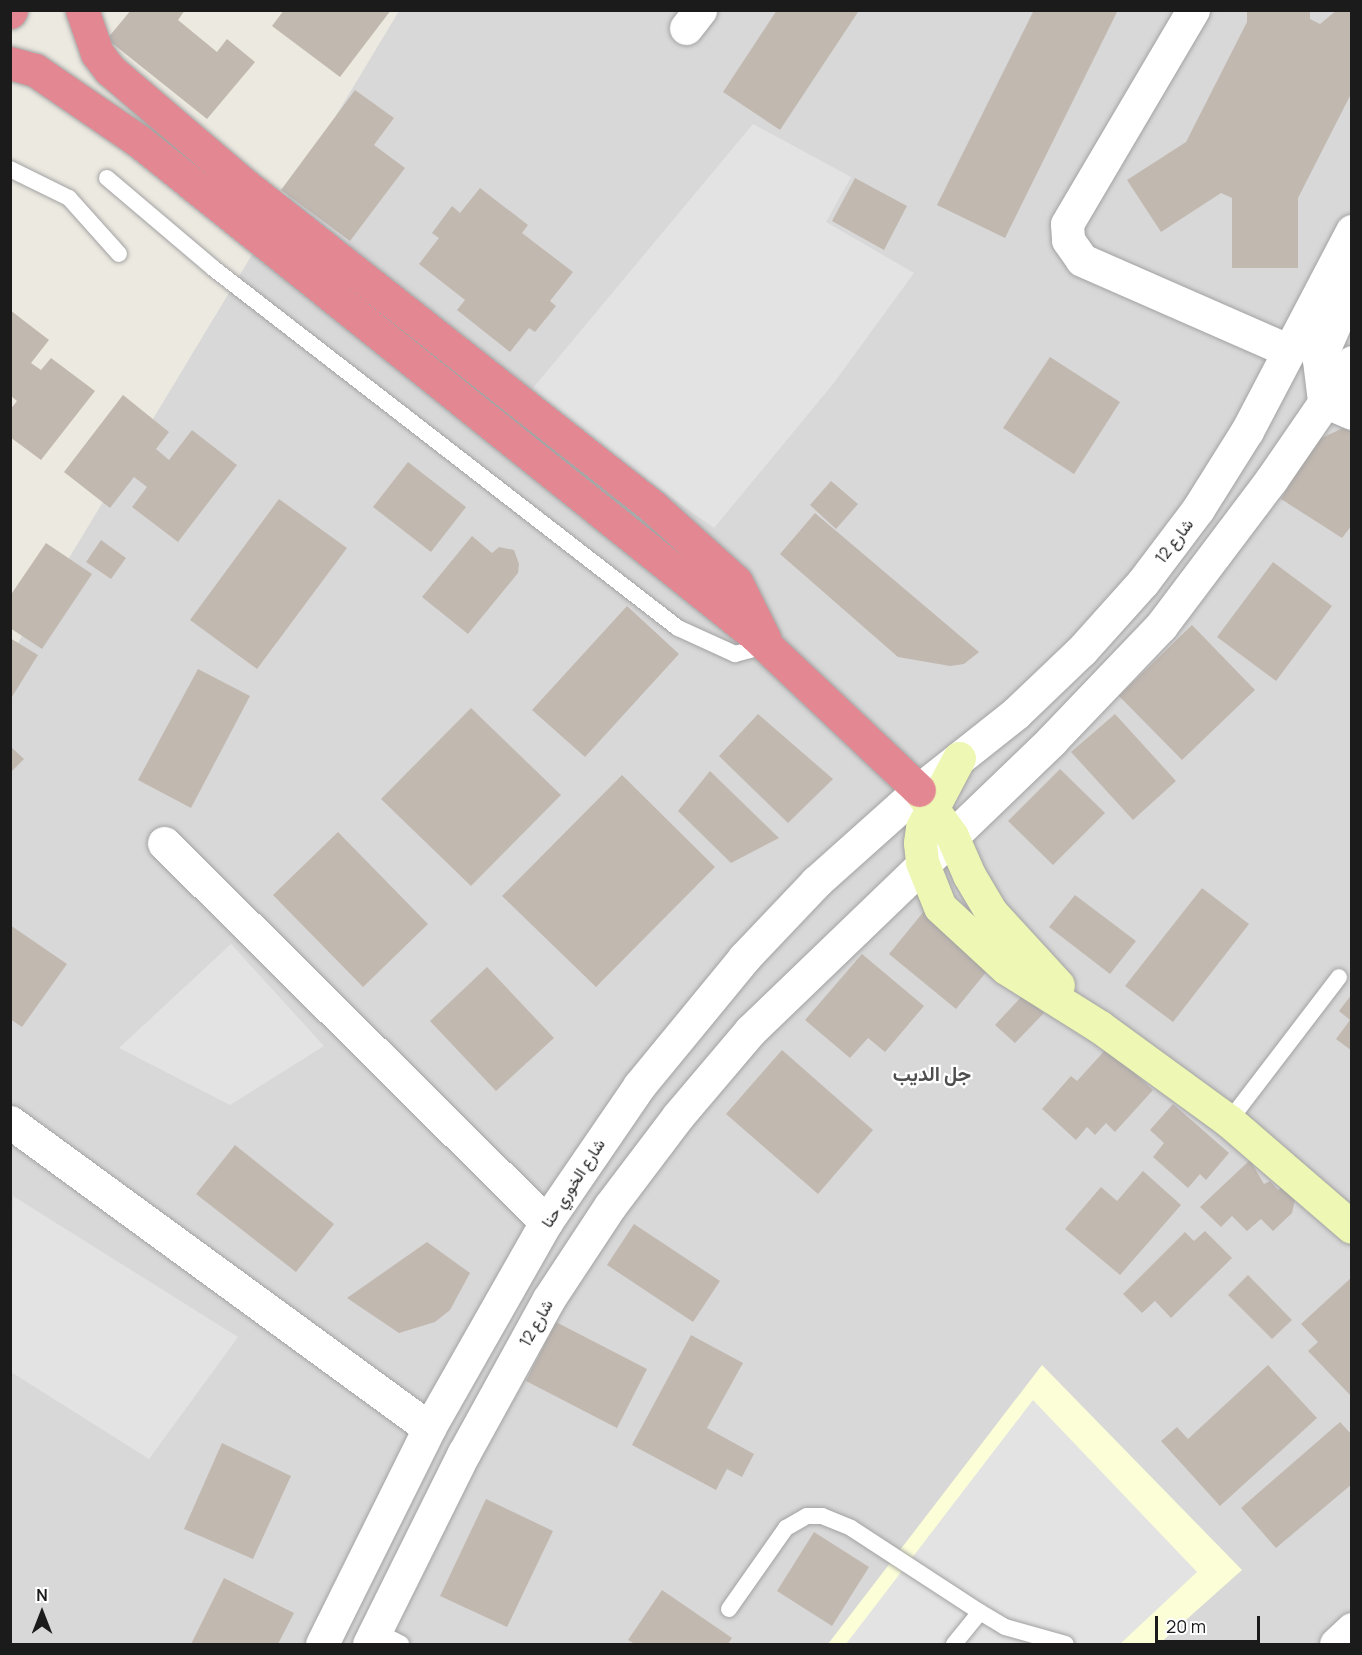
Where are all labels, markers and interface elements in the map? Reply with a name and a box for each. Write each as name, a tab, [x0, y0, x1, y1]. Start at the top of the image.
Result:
street label: شارع 12	[1151, 515, 1197, 567]
district label: جل الديب	[893, 1061, 971, 1085]
street label: شارع الخوري حنا	[537, 1135, 609, 1231]
street label: شارع 12	[515, 1296, 557, 1350]
north arrow	[12, 1583, 72, 1643]
text: N	[36, 1584, 48, 1606]
scale bar	[1158, 1604, 1263, 1642]
text: 20 m	[1166, 1614, 1206, 1638]

